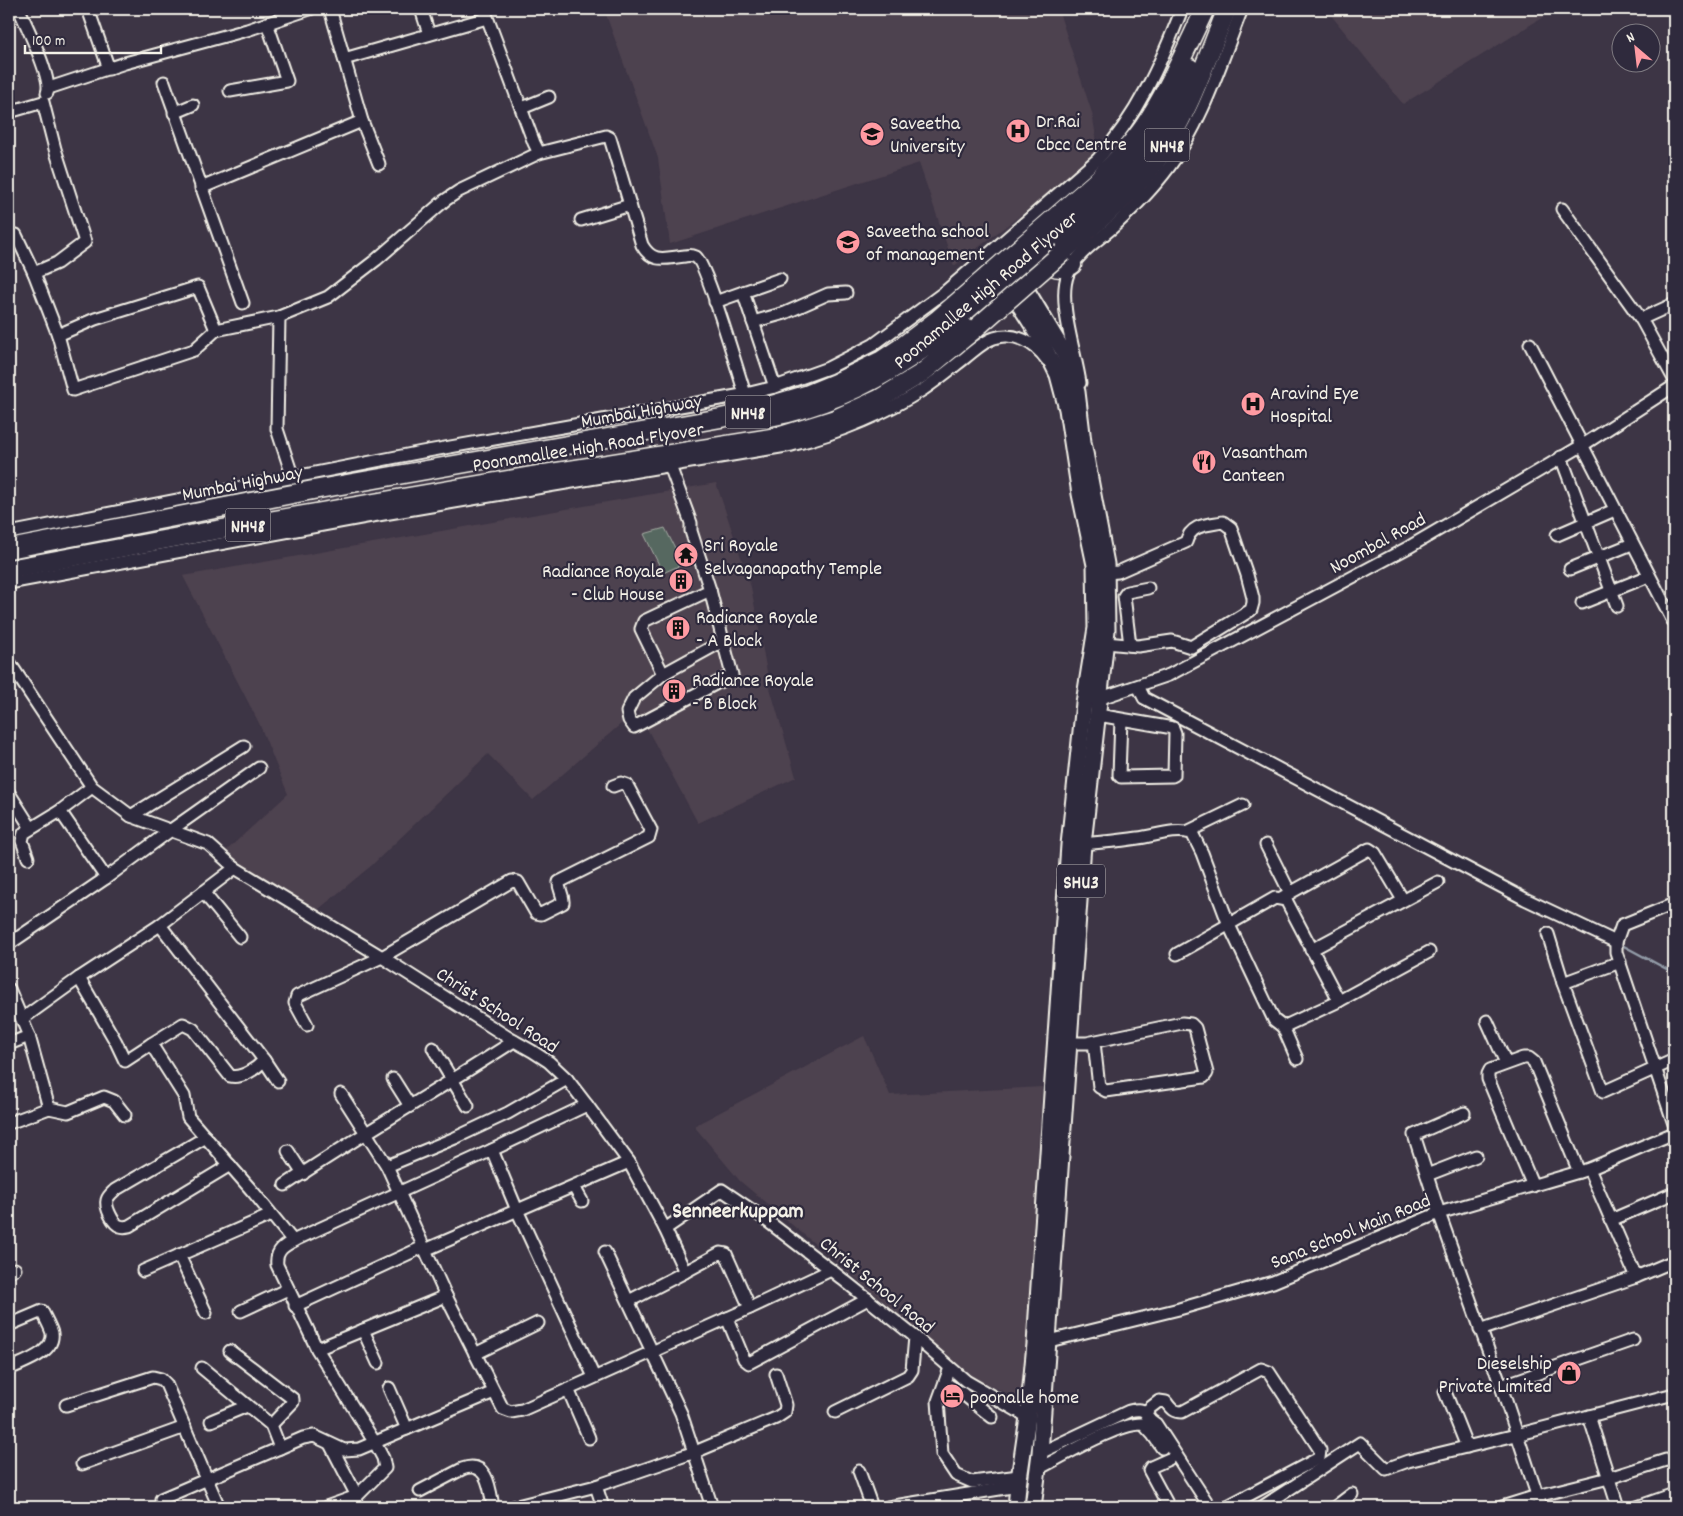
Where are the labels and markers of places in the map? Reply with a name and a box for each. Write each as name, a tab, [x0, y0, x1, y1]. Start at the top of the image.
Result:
place label: Dr.Rai Cbcc Centre	[1036, 109, 1127, 160]
place label: Saveetha University	[890, 111, 966, 162]
hospital icon: Dr.Rai Cbcc Centre	[1005, 118, 1031, 144]
school or university icon: Saveetha University	[859, 121, 885, 147]
place label: Saveetha school of management	[866, 219, 989, 270]
school or university icon: Saveetha school of management	[835, 229, 861, 255]
place label: Aravind Eye Hospital	[1270, 381, 1359, 432]
hospital icon: Aravind Eye Hospital	[1240, 391, 1266, 417]
place label: Vasantham Canteen	[1222, 440, 1308, 491]
restaurant icon: Vasantham Canteen	[1191, 449, 1217, 475]
place label: Sri Royale Selvaganapathy Temple	[704, 533, 882, 584]
temple icon: Sri Royale Selvaganapathy Temple	[673, 542, 699, 568]
place label: Radiance Royale - Club House	[542, 559, 664, 610]
building icon: Radiance Royale - Club House	[668, 568, 694, 594]
place label: Radiance Royale - A Block	[696, 605, 818, 656]
building icon: Radiance Royale - A Block	[665, 615, 691, 641]
place label: Radiance Royale - B Block	[692, 668, 814, 719]
building icon: Radiance Royale - B Block	[661, 678, 687, 704]
place label: Dieselship Private Limited	[1439, 1351, 1552, 1402]
shop icon: Dieselship Private Limited	[1556, 1360, 1582, 1386]
hotel icon: poonalle home	[939, 1383, 965, 1409]
place label: poonalle home	[970, 1385, 1079, 1413]

